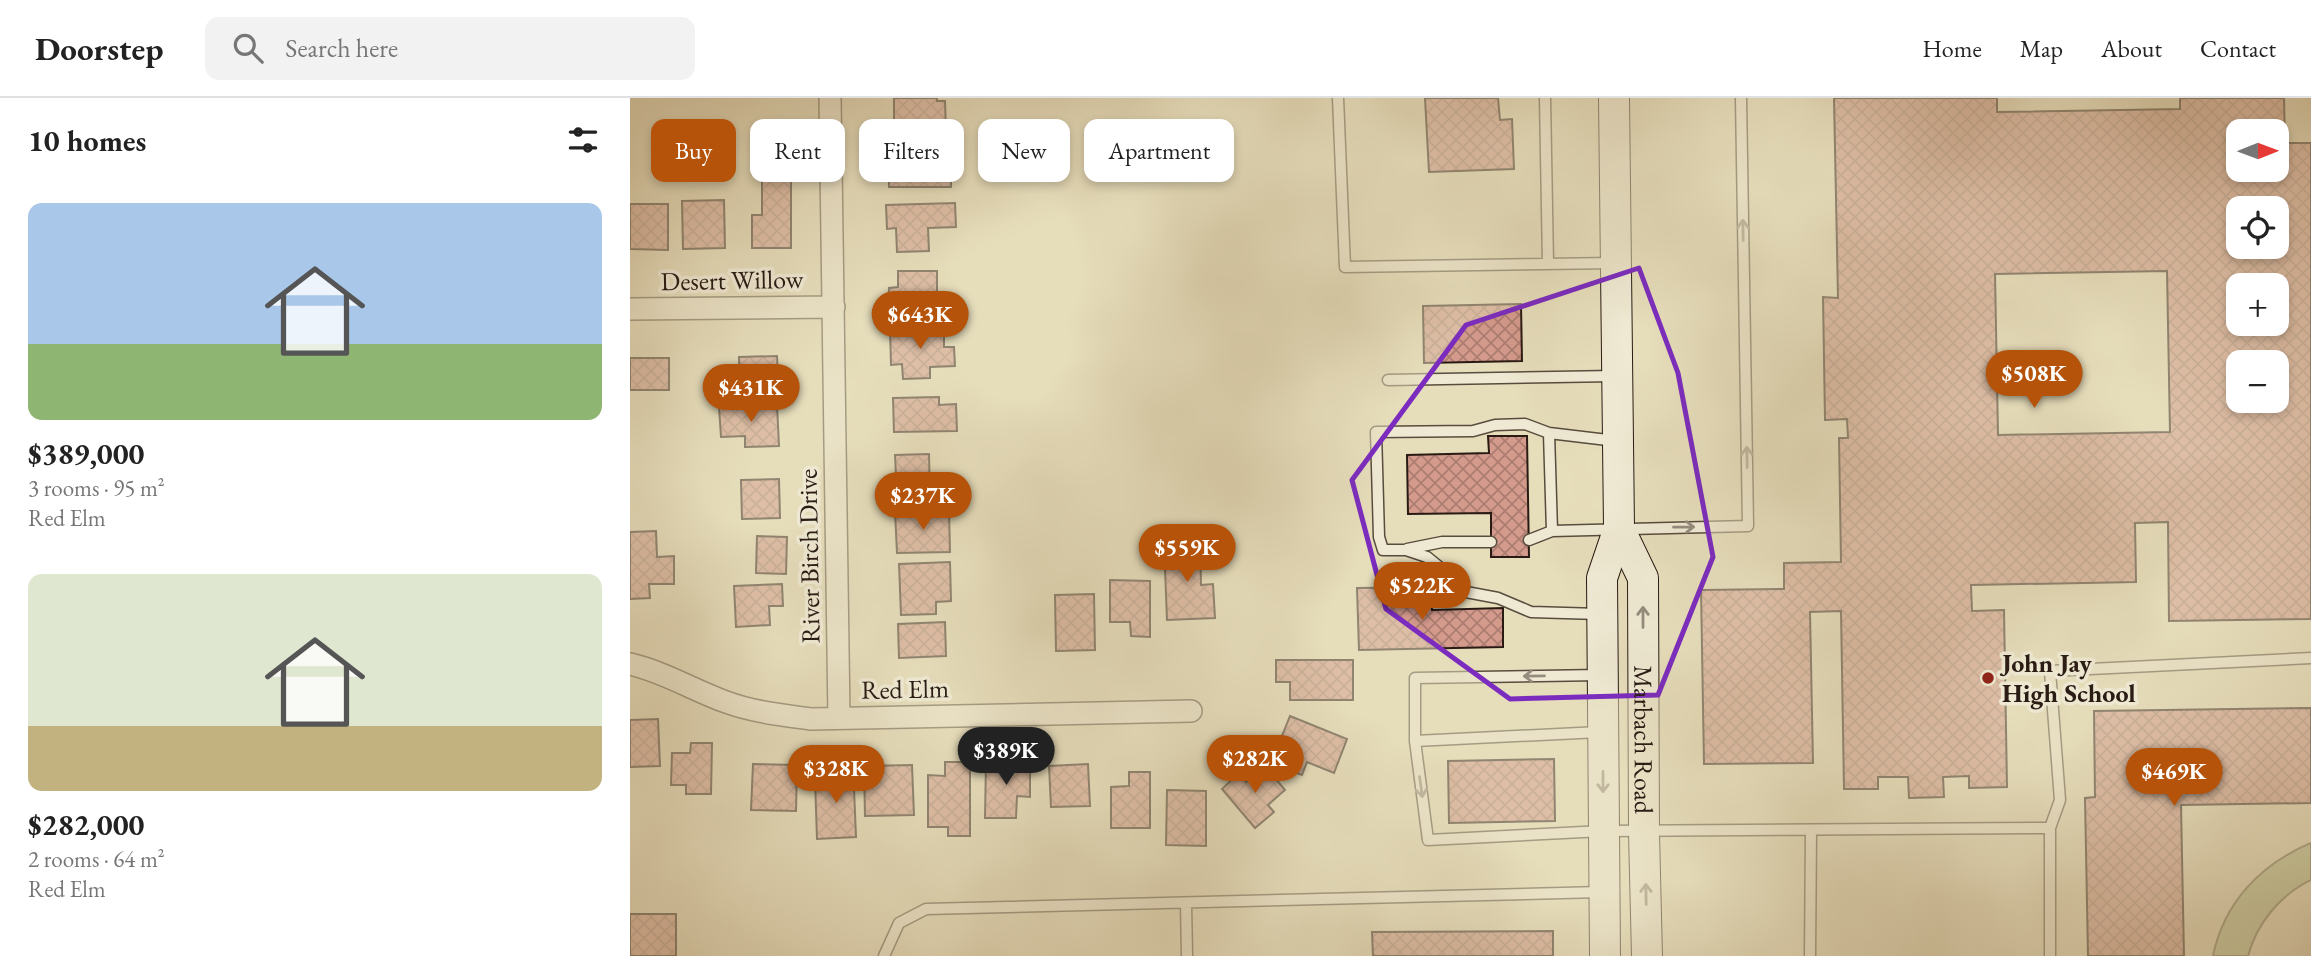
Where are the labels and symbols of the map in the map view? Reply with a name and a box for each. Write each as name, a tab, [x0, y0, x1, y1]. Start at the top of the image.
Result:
north arrow	[2226, 119, 2289, 182]
one-way arrow	[1736, 219, 1750, 242]
street label: Desert Willow	[660, 262, 804, 298]
pin: $643K	[871, 292, 969, 351]
pin: $508K	[1985, 350, 2083, 410]
pin: $431K	[702, 364, 800, 424]
one-way arrow	[1740, 446, 1754, 469]
street label: River Birch Drive	[790, 468, 828, 644]
pin: $237K	[874, 472, 972, 532]
one-way arrow	[1672, 520, 1695, 534]
pin: $559K	[1138, 524, 1236, 584]
pin: $522K	[1373, 562, 1471, 622]
one-way arrow	[1636, 606, 1650, 629]
place label: John Jay High School	[1999, 646, 2136, 710]
street label: Marbach Road	[1626, 665, 1661, 815]
one-way arrow	[1523, 669, 1546, 683]
marker: John Jay High School	[1980, 670, 1996, 686]
street label: Red Elm	[861, 671, 949, 707]
pin: $389K	[957, 728, 1055, 787]
pin: $282K	[1206, 736, 1304, 795]
pin: $328K	[787, 746, 885, 805]
pin: $469K	[2125, 748, 2223, 808]
one-way arrow	[1597, 770, 1610, 793]
one-way arrow	[1415, 775, 1428, 798]
one-way arrow	[1639, 883, 1652, 906]

